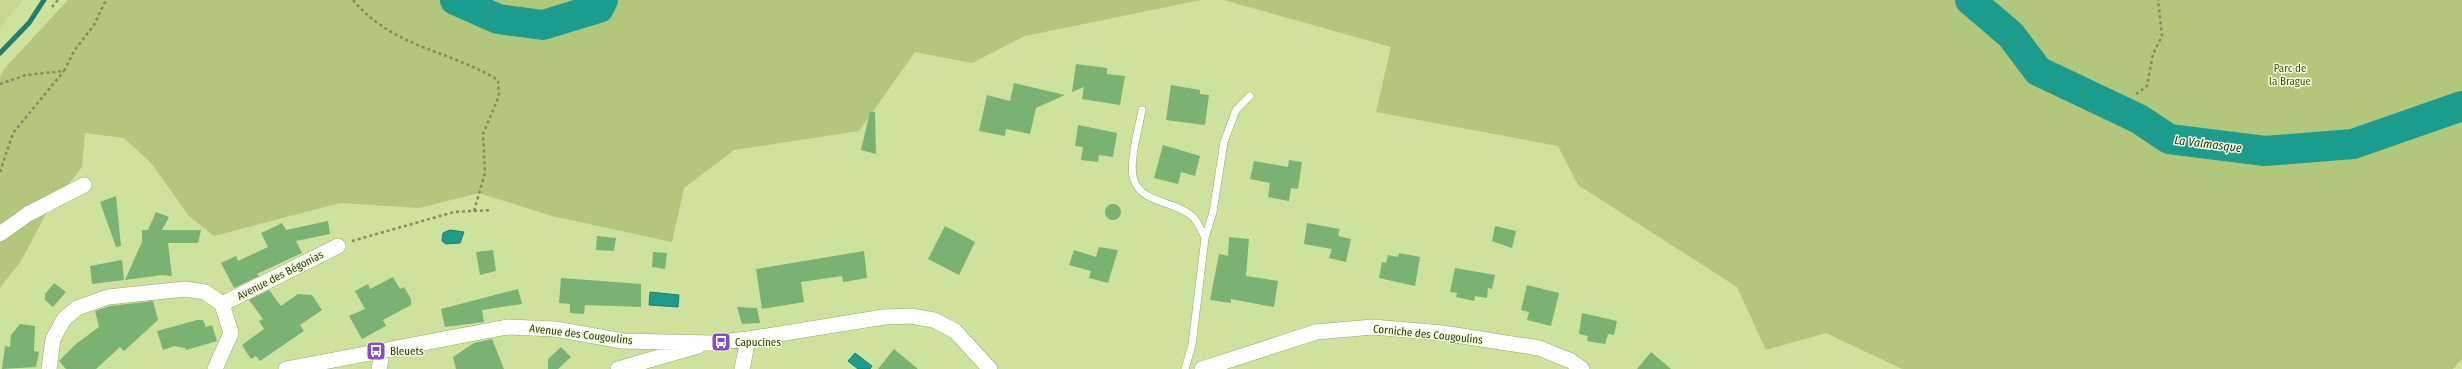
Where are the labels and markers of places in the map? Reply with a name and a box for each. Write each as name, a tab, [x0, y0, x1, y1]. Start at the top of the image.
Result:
bus stop icon: Capucines	[710, 331, 732, 353]
place label: Capucines	[735, 336, 781, 349]
bus stop icon: Bleuets	[365, 340, 387, 362]
place label: Bleuets	[390, 345, 424, 358]

